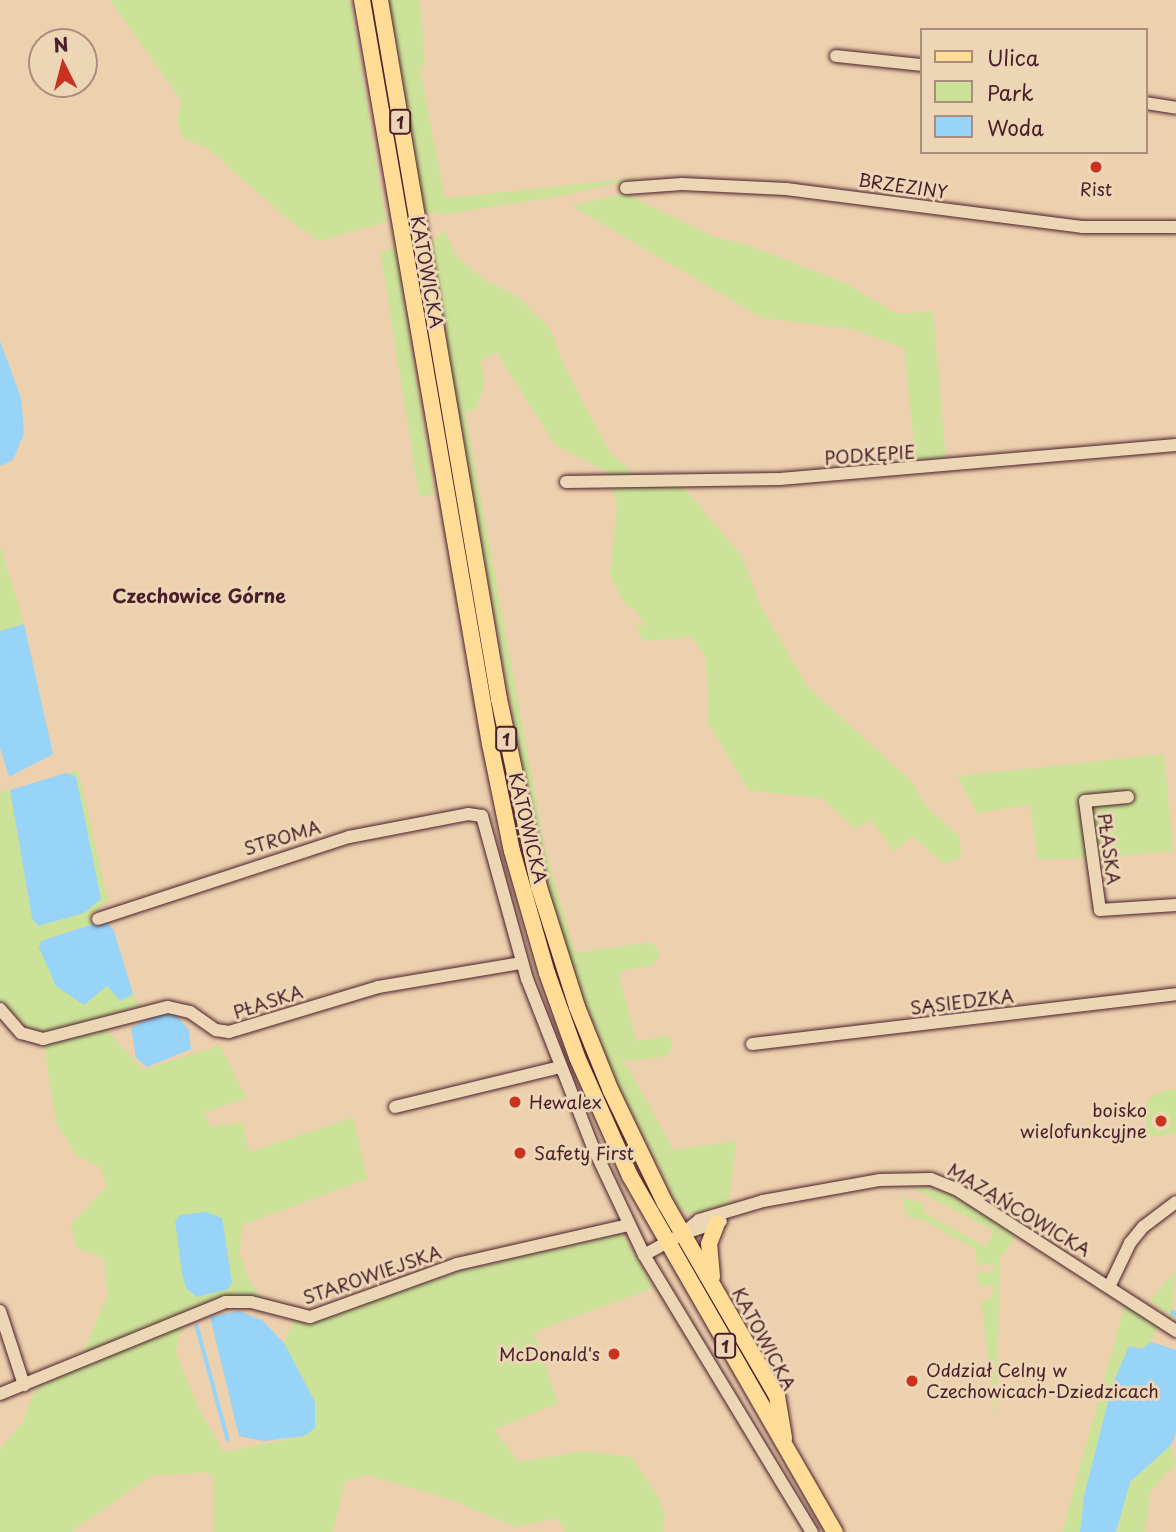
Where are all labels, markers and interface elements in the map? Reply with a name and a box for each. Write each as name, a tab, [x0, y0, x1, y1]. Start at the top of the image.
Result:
north arrow	[28, 28, 98, 98]
legend	[920, 28, 1148, 154]
text: N	[52, 29, 70, 59]
text: Ulica	[987, 41, 1039, 73]
text: Park	[987, 76, 1034, 108]
road number: 1	[388, 110, 412, 134]
text: Woda	[987, 111, 1044, 143]
marker: Rist	[1088, 159, 1104, 175]
street label: BRZEZINY	[857, 169, 949, 203]
place label: Rist	[1080, 178, 1112, 200]
street label: KATOWICKA	[407, 214, 447, 330]
street label: PODKĘPIE	[824, 441, 916, 469]
district label: Czechowice Górne	[112, 585, 286, 607]
road number: 1	[494, 726, 518, 752]
street label: KATOWICKA	[505, 770, 551, 886]
street label: PŁASKA	[1093, 812, 1125, 886]
street label: STROMA	[241, 816, 323, 860]
street label: PŁASKA	[231, 981, 305, 1023]
street label: SĄSIEDZKA	[909, 985, 1015, 1019]
place label: Hewalex	[529, 1091, 602, 1113]
marker: Hewalex	[507, 1094, 523, 1110]
place label: boisko wielofunkcyjne	[1020, 1100, 1147, 1142]
marker: boisko wielofunkcyjne	[1153, 1113, 1169, 1129]
place label: Safety First	[534, 1142, 635, 1164]
marker: Safety First	[512, 1145, 528, 1161]
street label: MAZAŃCOWICKA	[944, 1159, 1094, 1261]
street label: STAROWIEJSKA	[300, 1241, 444, 1309]
street label: KATOWICKA	[728, 1284, 800, 1394]
road number: 1	[713, 1334, 737, 1358]
place label: McDonald's	[499, 1343, 600, 1365]
marker: McDonald's	[606, 1346, 622, 1362]
place label: Oddział Celny w Czechowicach-Dziedzicach	[926, 1360, 1159, 1402]
marker: Oddział Celny w Czechowicach-Dziedzicach	[904, 1373, 920, 1389]

